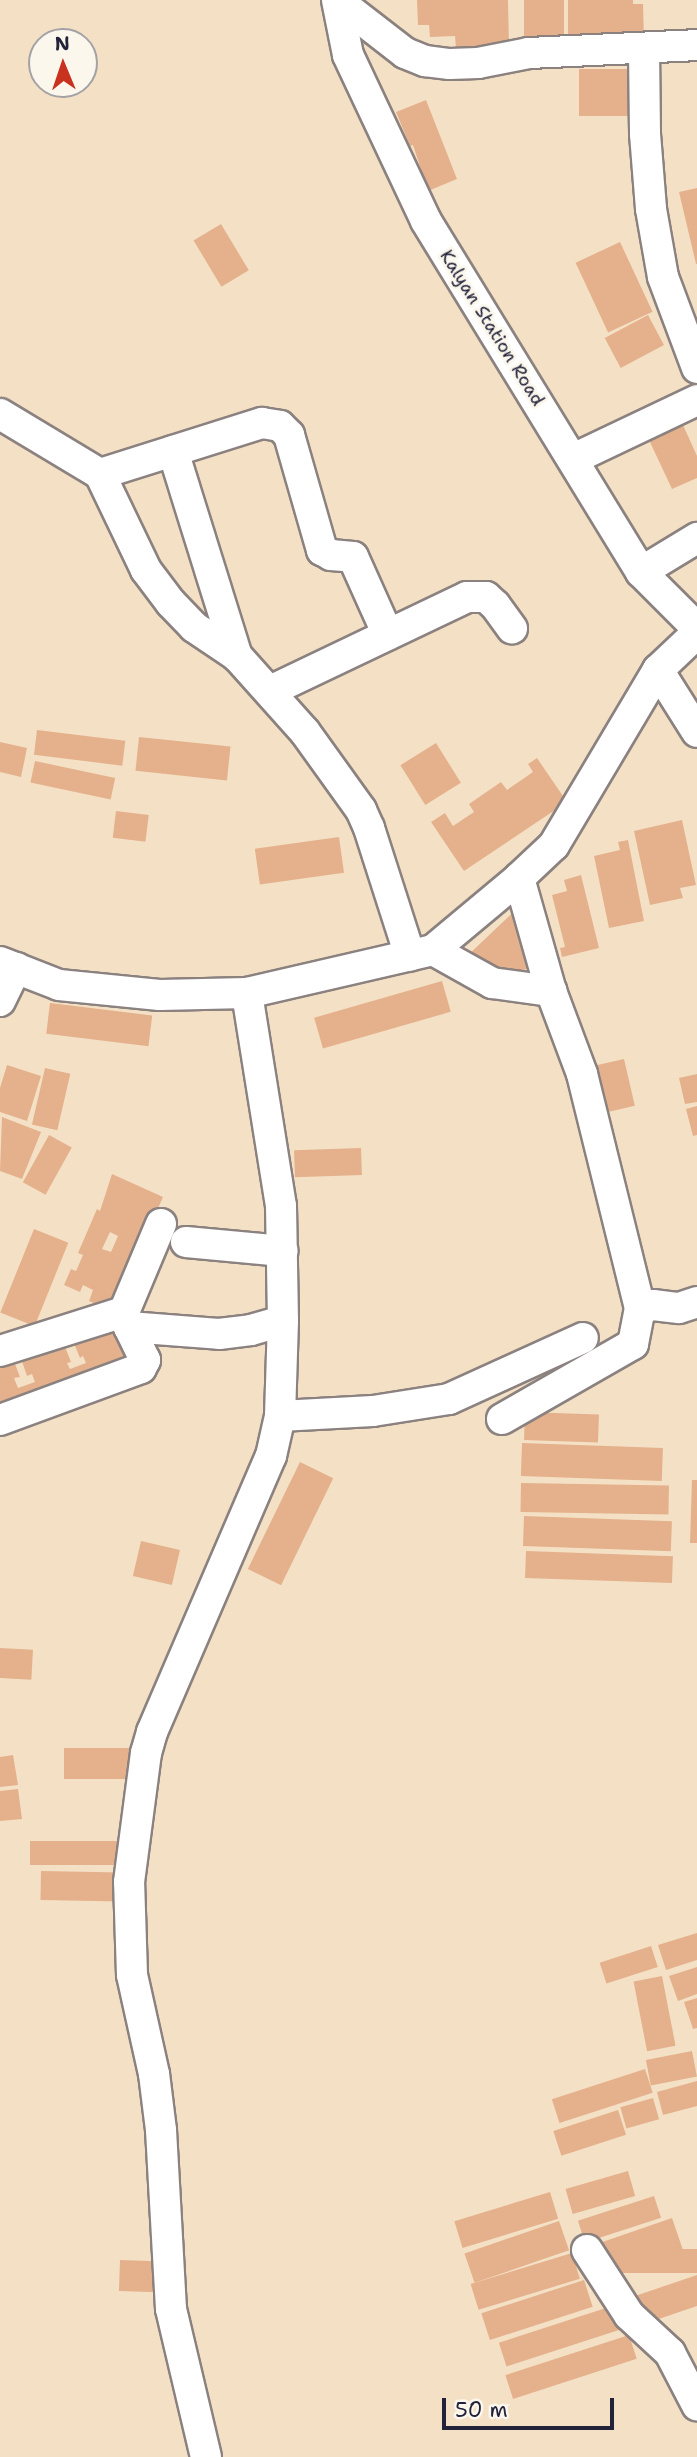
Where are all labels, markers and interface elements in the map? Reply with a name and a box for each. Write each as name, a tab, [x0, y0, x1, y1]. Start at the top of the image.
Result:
north arrow	[28, 28, 98, 98]
text: N	[54, 31, 70, 56]
street label: Kalyan Station Road	[435, 246, 549, 410]
scale bar	[445, 2384, 616, 2428]
text: 50 m	[455, 2396, 508, 2424]

